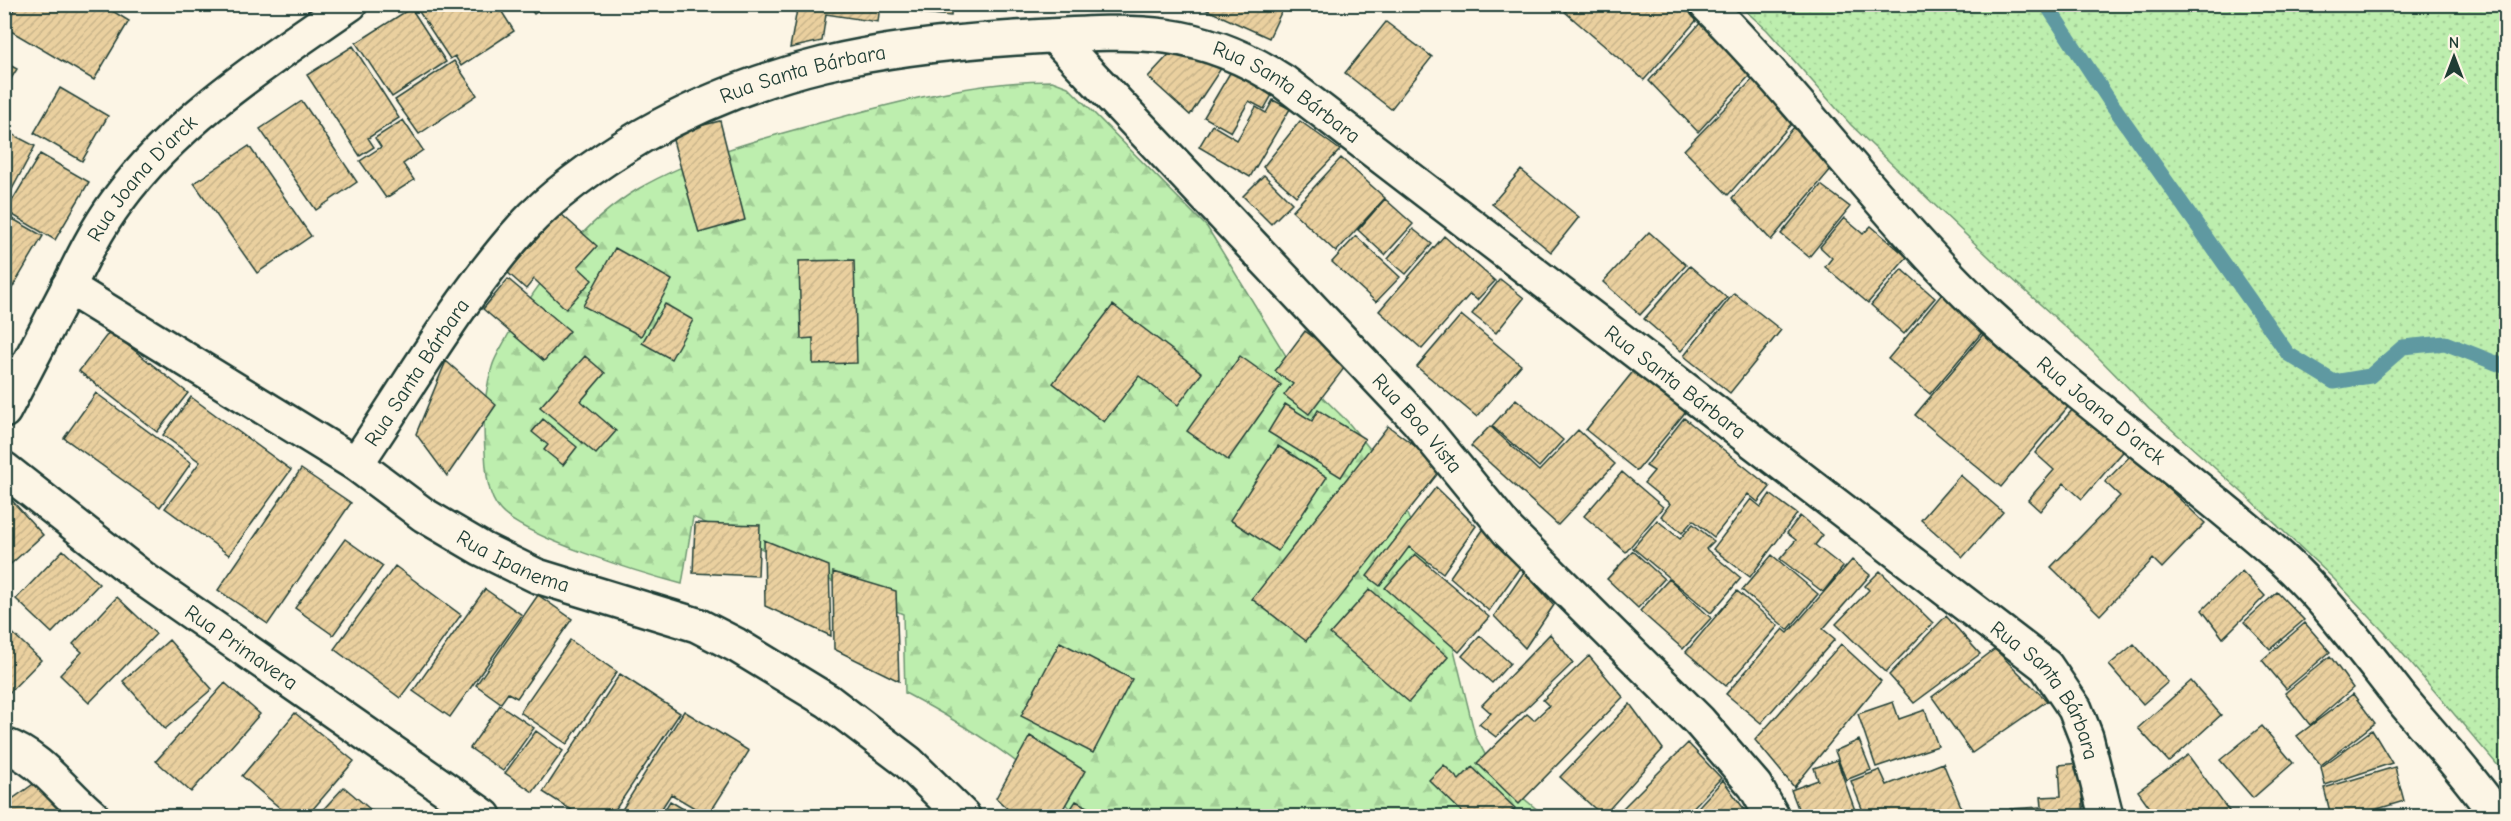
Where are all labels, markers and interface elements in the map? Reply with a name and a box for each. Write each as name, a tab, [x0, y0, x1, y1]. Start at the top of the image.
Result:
north arrow	[2424, 27, 2484, 87]
text: N	[2449, 34, 2459, 52]
street label: Rua Santa Bárbara	[1210, 36, 1365, 148]
street label: Rua Santa Bárbara	[716, 40, 888, 108]
street label: Rua Joana D'arck	[82, 110, 202, 246]
street label: Rua Santa Bárbara	[359, 294, 474, 451]
street label: Rua Santa Bárbara	[1600, 320, 1751, 444]
street label: Rua Joana D'arck	[2032, 351, 2170, 470]
street label: Rua Boa Vista	[1367, 368, 1467, 478]
street label: Rua Ipanema	[453, 525, 572, 597]
street label: Rua Primavera	[180, 600, 302, 695]
street label: Rua Santa Bárbara	[1986, 616, 2103, 762]

